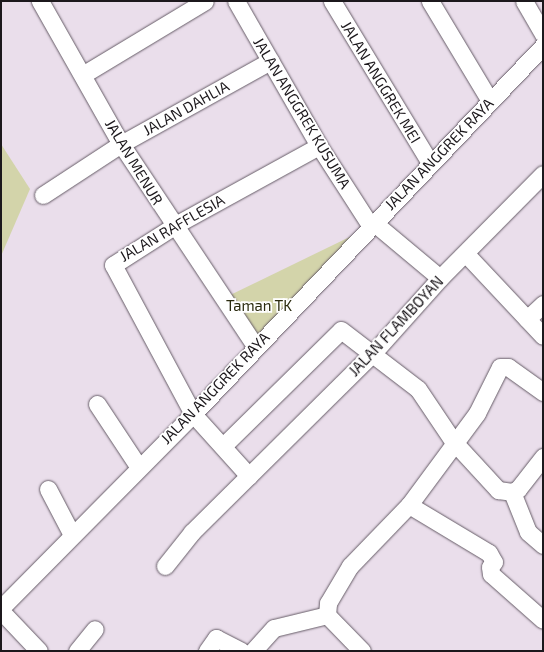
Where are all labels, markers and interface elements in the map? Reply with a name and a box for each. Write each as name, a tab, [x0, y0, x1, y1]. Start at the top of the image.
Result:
street label: JALAN ANGGREK MEI	[337, 18, 425, 146]
street label: JALAN ANGGREK KUSUMA	[250, 34, 354, 192]
street label: JALAN DAHLIA	[140, 77, 232, 139]
street label: JALAN ANGGREK RAYA	[381, 94, 497, 214]
street label: JALAN MENUR	[101, 116, 167, 208]
street label: JALAN RAFFLESIA	[116, 191, 228, 265]
street label: JALAN FLAMBOYAN	[345, 272, 447, 380]
park label: Taman TK	[226, 297, 292, 315]
street label: JALAN ANGGREK RAYA	[157, 328, 273, 448]

